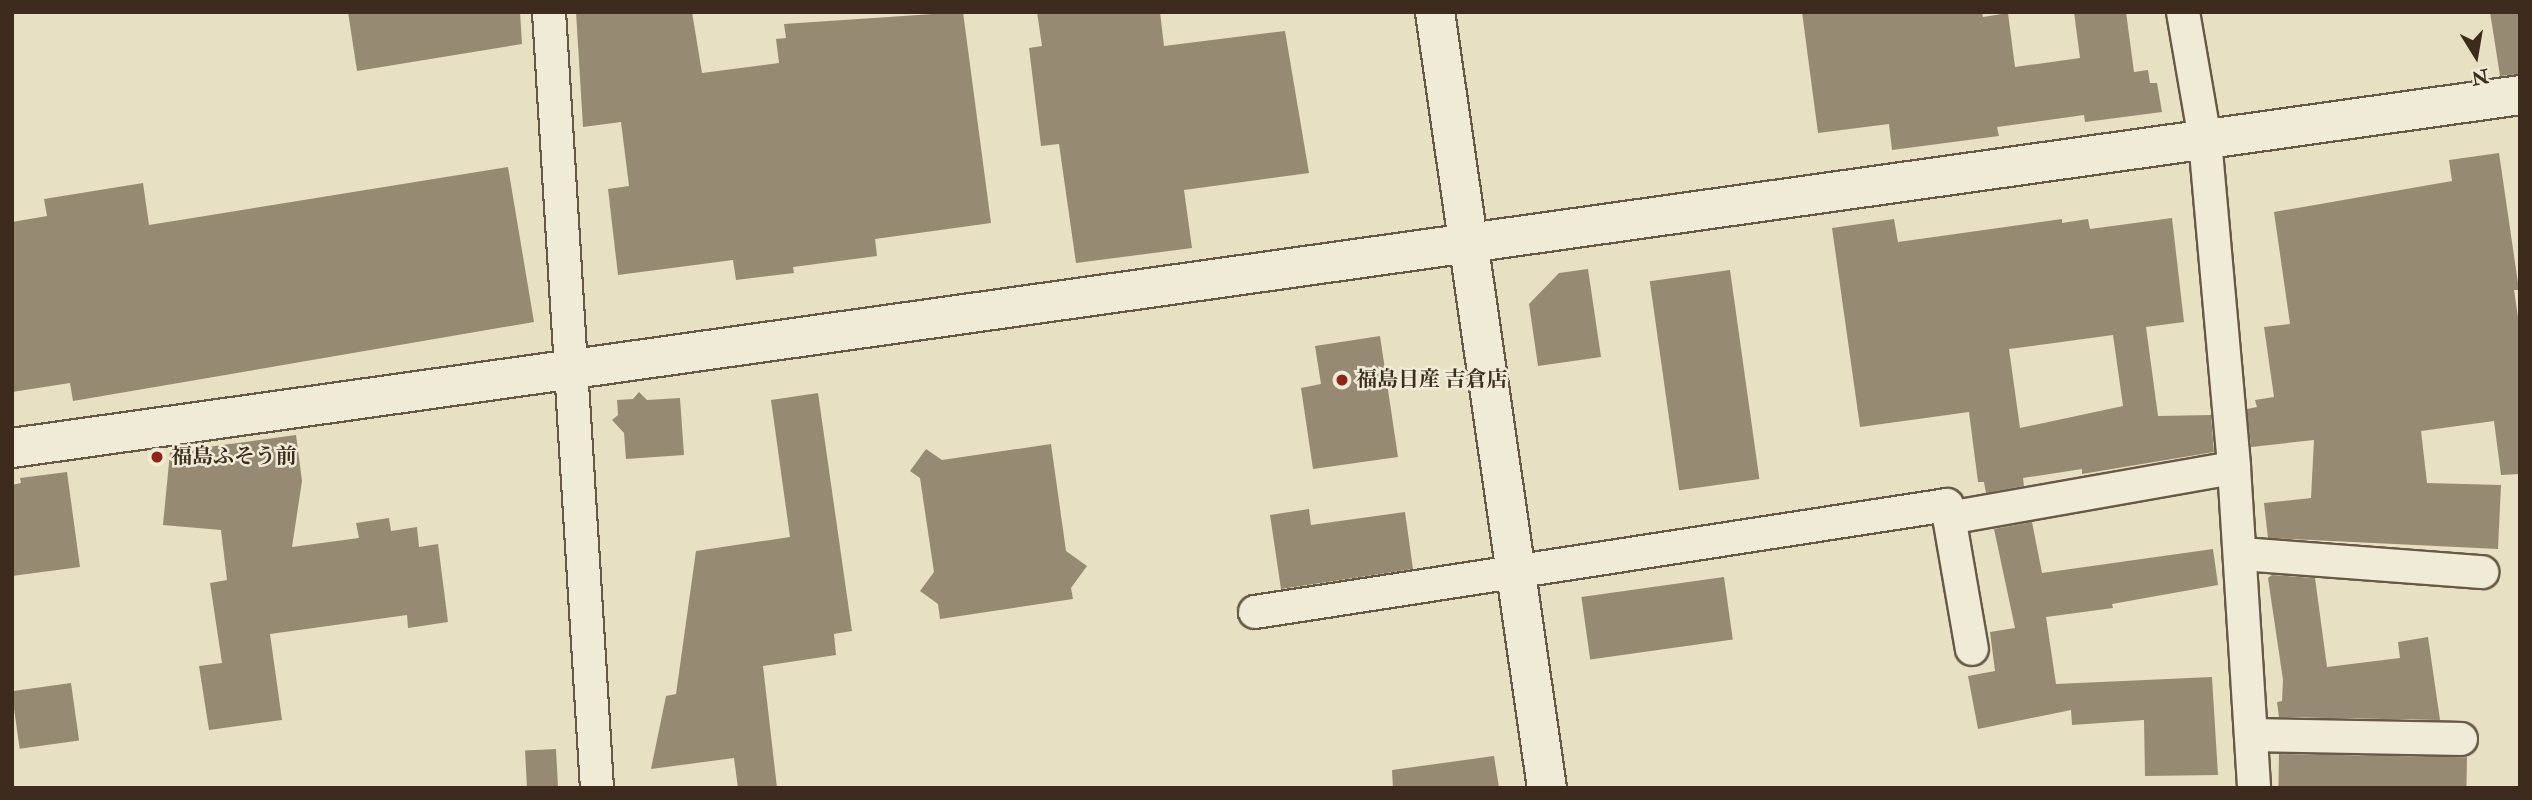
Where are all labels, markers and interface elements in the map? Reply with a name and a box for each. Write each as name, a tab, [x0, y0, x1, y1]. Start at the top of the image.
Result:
north arrow	[2441, 21, 2511, 91]
text: N	[2469, 63, 2491, 90]
place label: 福島日産 吉倉店	[1356, 367, 1507, 393]
marker: 福島日産 吉倉店	[1334, 372, 1350, 388]
place label: 福島ふそう前	[171, 444, 297, 470]
marker: 福島ふそう前	[149, 449, 165, 465]

